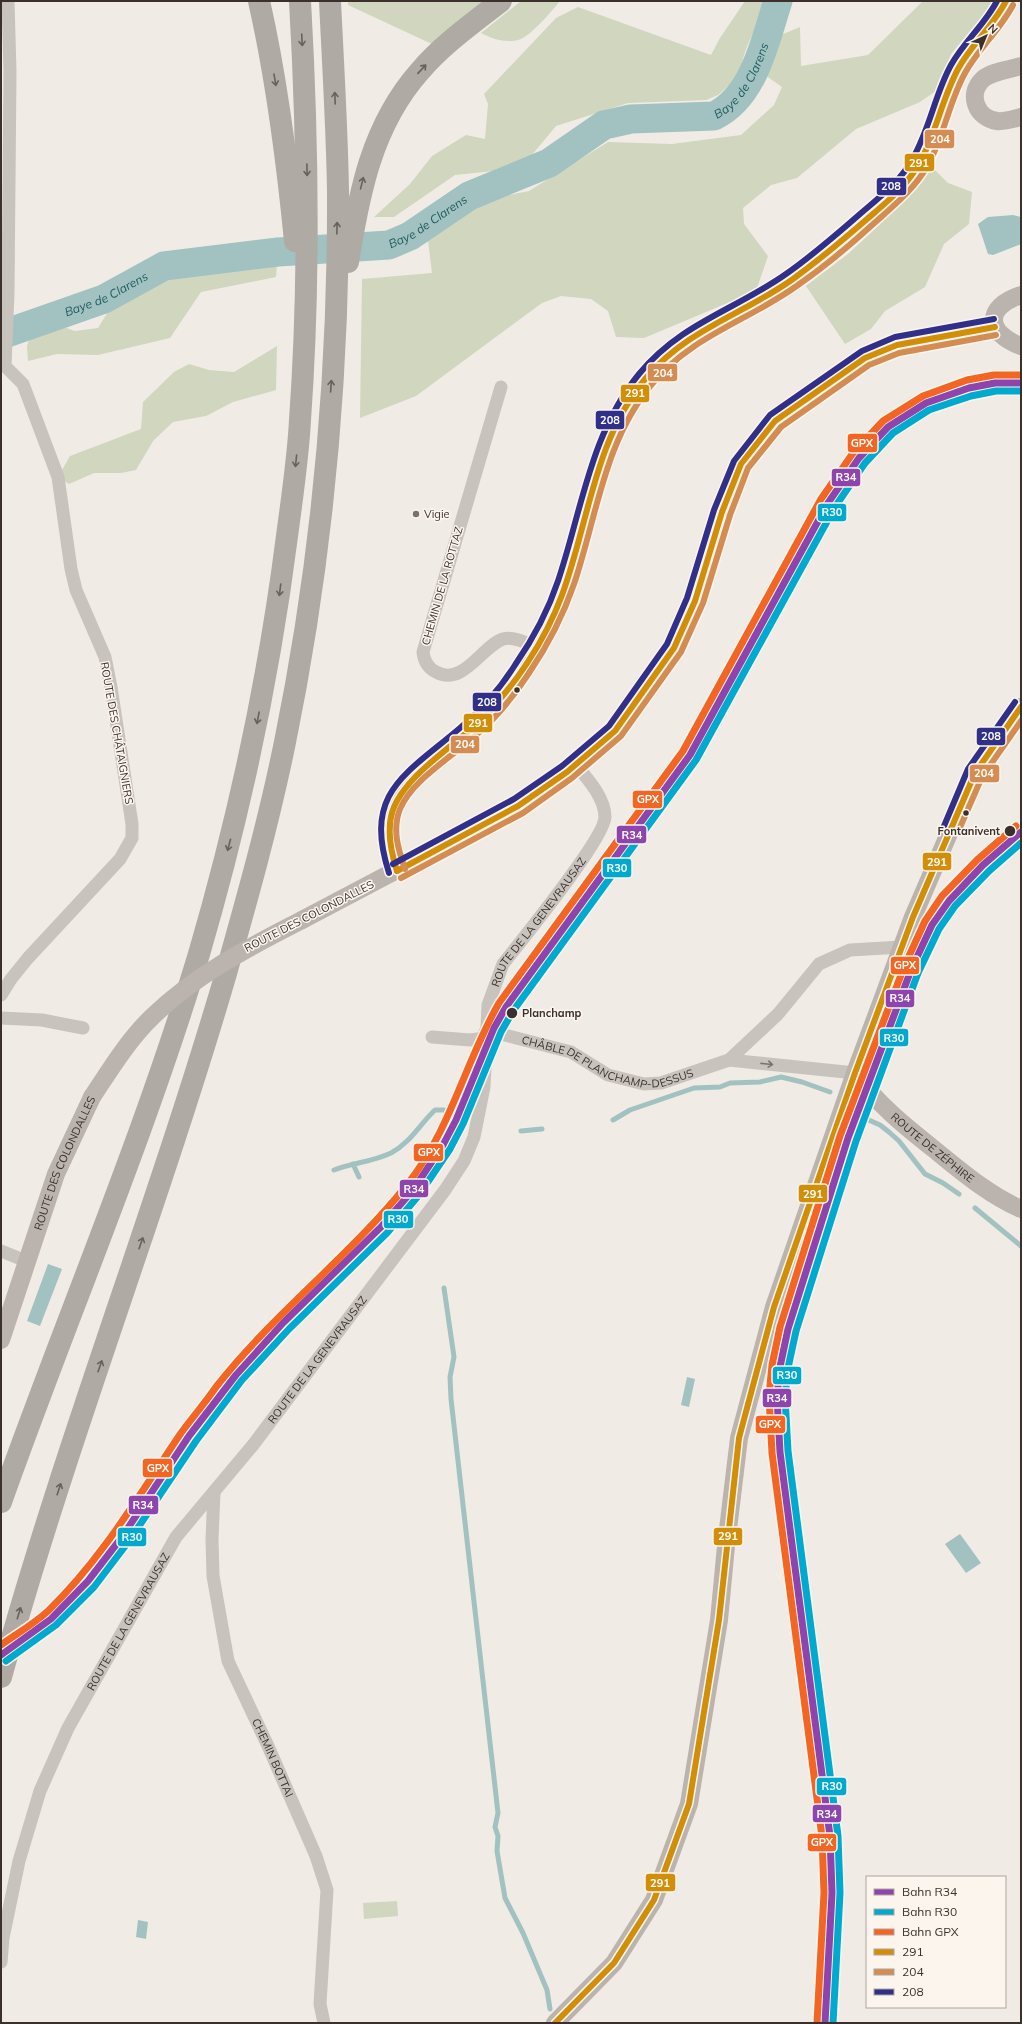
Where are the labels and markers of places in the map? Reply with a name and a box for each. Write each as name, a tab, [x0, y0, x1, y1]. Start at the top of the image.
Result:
place label: Vigie	[424, 507, 450, 521]
marker: Vigie	[411, 509, 421, 519]
unlabelled marker	[512, 685, 522, 695]
unlabelled marker	[961, 808, 971, 818]
place label: Fontanivent	[938, 824, 1000, 838]
marker: Fontanivent	[1003, 824, 1017, 838]
marker: Planchamp	[505, 1006, 519, 1020]
place label: Planchamp	[522, 1006, 582, 1020]

